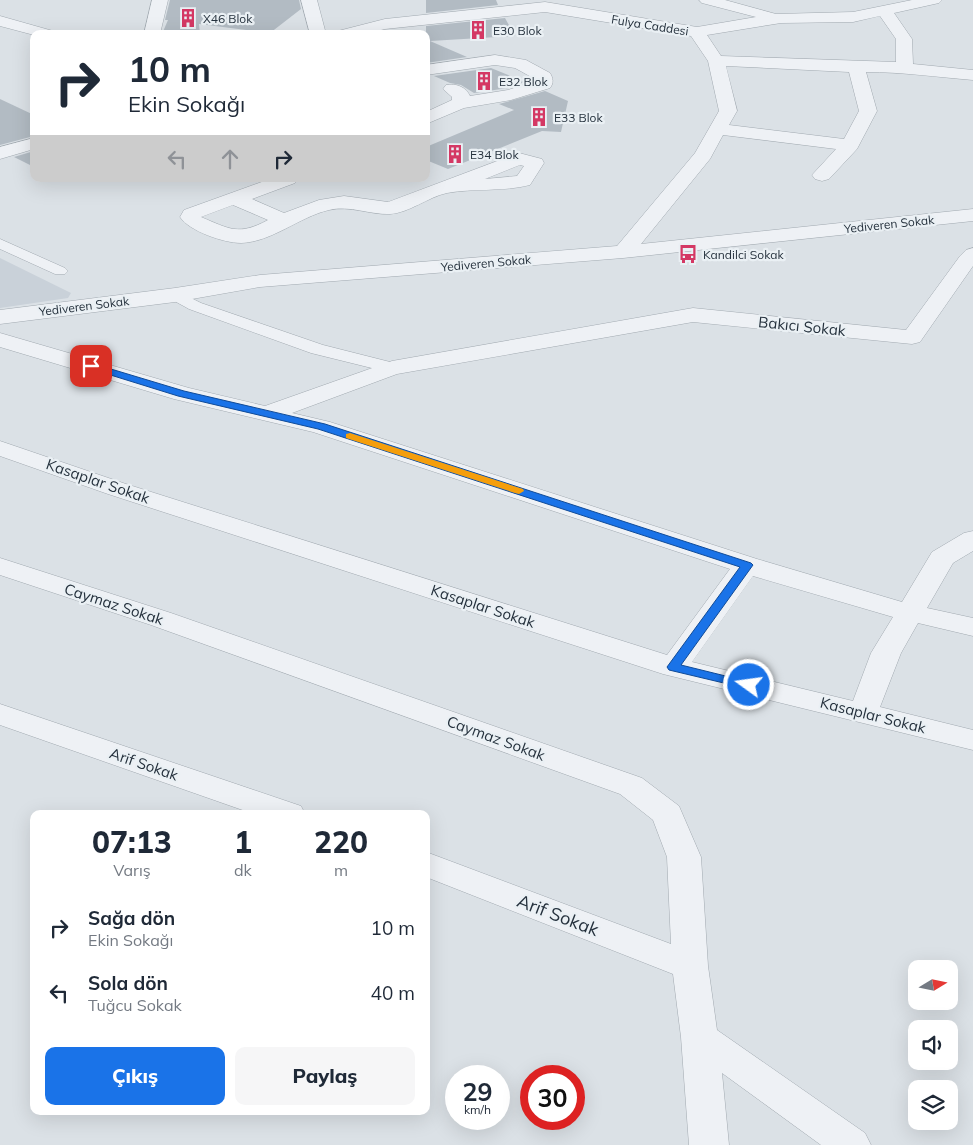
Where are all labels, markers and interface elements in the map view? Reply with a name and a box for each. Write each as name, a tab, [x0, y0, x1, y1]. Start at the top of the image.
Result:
building icon: X46 Blok	[177, 7, 199, 29]
place label: X46 Blok	[203, 11, 253, 26]
street label: Fulya Caddesi	[610, 11, 690, 39]
building icon: E30 Blok	[467, 19, 489, 41]
place label: E30 Blok	[493, 23, 542, 38]
text: 10 m	[128, 47, 211, 91]
icon: right	[45, 50, 110, 115]
building icon: E32 Blok	[473, 70, 495, 92]
place label: E32 Blok	[499, 74, 548, 89]
text: Ekin Sokağı	[128, 90, 245, 118]
building icon: E33 Blok	[528, 106, 550, 128]
place label: E33 Blok	[554, 110, 603, 125]
building icon: E34 Blok	[444, 143, 466, 165]
icon: left	[163, 145, 191, 173]
icon: ahead	[216, 145, 244, 173]
icon: right	[269, 145, 297, 173]
place label: E34 Blok	[470, 147, 519, 162]
street label: Yediveren Sokak	[842, 212, 936, 236]
bus stop icon: Kandilci Sokak	[677, 243, 699, 265]
place label: Kandilci Sokak	[703, 247, 784, 262]
street label: Yediveren Sokak	[439, 252, 533, 275]
street label: Yediveren Sokak	[37, 293, 131, 319]
street label: Bakıcı Sokak	[757, 312, 847, 340]
pin	[70, 345, 112, 387]
icon: arrive	[77, 352, 105, 380]
street label: Kasaplar Sokak	[44, 454, 152, 508]
street label: Caymaz Sokak	[62, 579, 166, 629]
street label: Kasaplar Sokak	[429, 580, 538, 632]
position arrow	[722, 658, 774, 710]
street label: Kasaplar Sokak	[818, 693, 928, 737]
street label: Caymaz Sokak	[444, 711, 548, 765]
street label: Arif Sokak	[107, 743, 181, 785]
text: 07:13	[92, 823, 172, 861]
text: 1	[234, 823, 252, 861]
text: 220	[314, 823, 368, 861]
text: Varış	[113, 860, 151, 880]
text: dk	[234, 860, 252, 880]
text: m	[334, 860, 348, 880]
street label: Arif Sokak	[514, 889, 603, 941]
text: Sağa dön	[88, 906, 175, 930]
icon: right	[45, 914, 73, 942]
text: 10 m	[371, 916, 415, 940]
text: Ekin Sokağı	[88, 930, 173, 950]
north arrow	[908, 960, 958, 1010]
map controls	[908, 960, 958, 1130]
text: Sola dön	[88, 971, 168, 995]
icon: left	[45, 979, 73, 1007]
text: 40 m	[371, 981, 415, 1005]
text: Tuğcu Sokak	[88, 995, 182, 1015]
button: sound	[908, 1020, 958, 1070]
button: Çıkış	[45, 1047, 225, 1105]
button: Paylaş	[235, 1047, 415, 1105]
speed limit sign: 30	[520, 1065, 585, 1130]
text: 29	[462, 1076, 493, 1107]
button: layers	[908, 1080, 958, 1130]
text: km/h	[464, 1102, 491, 1117]

